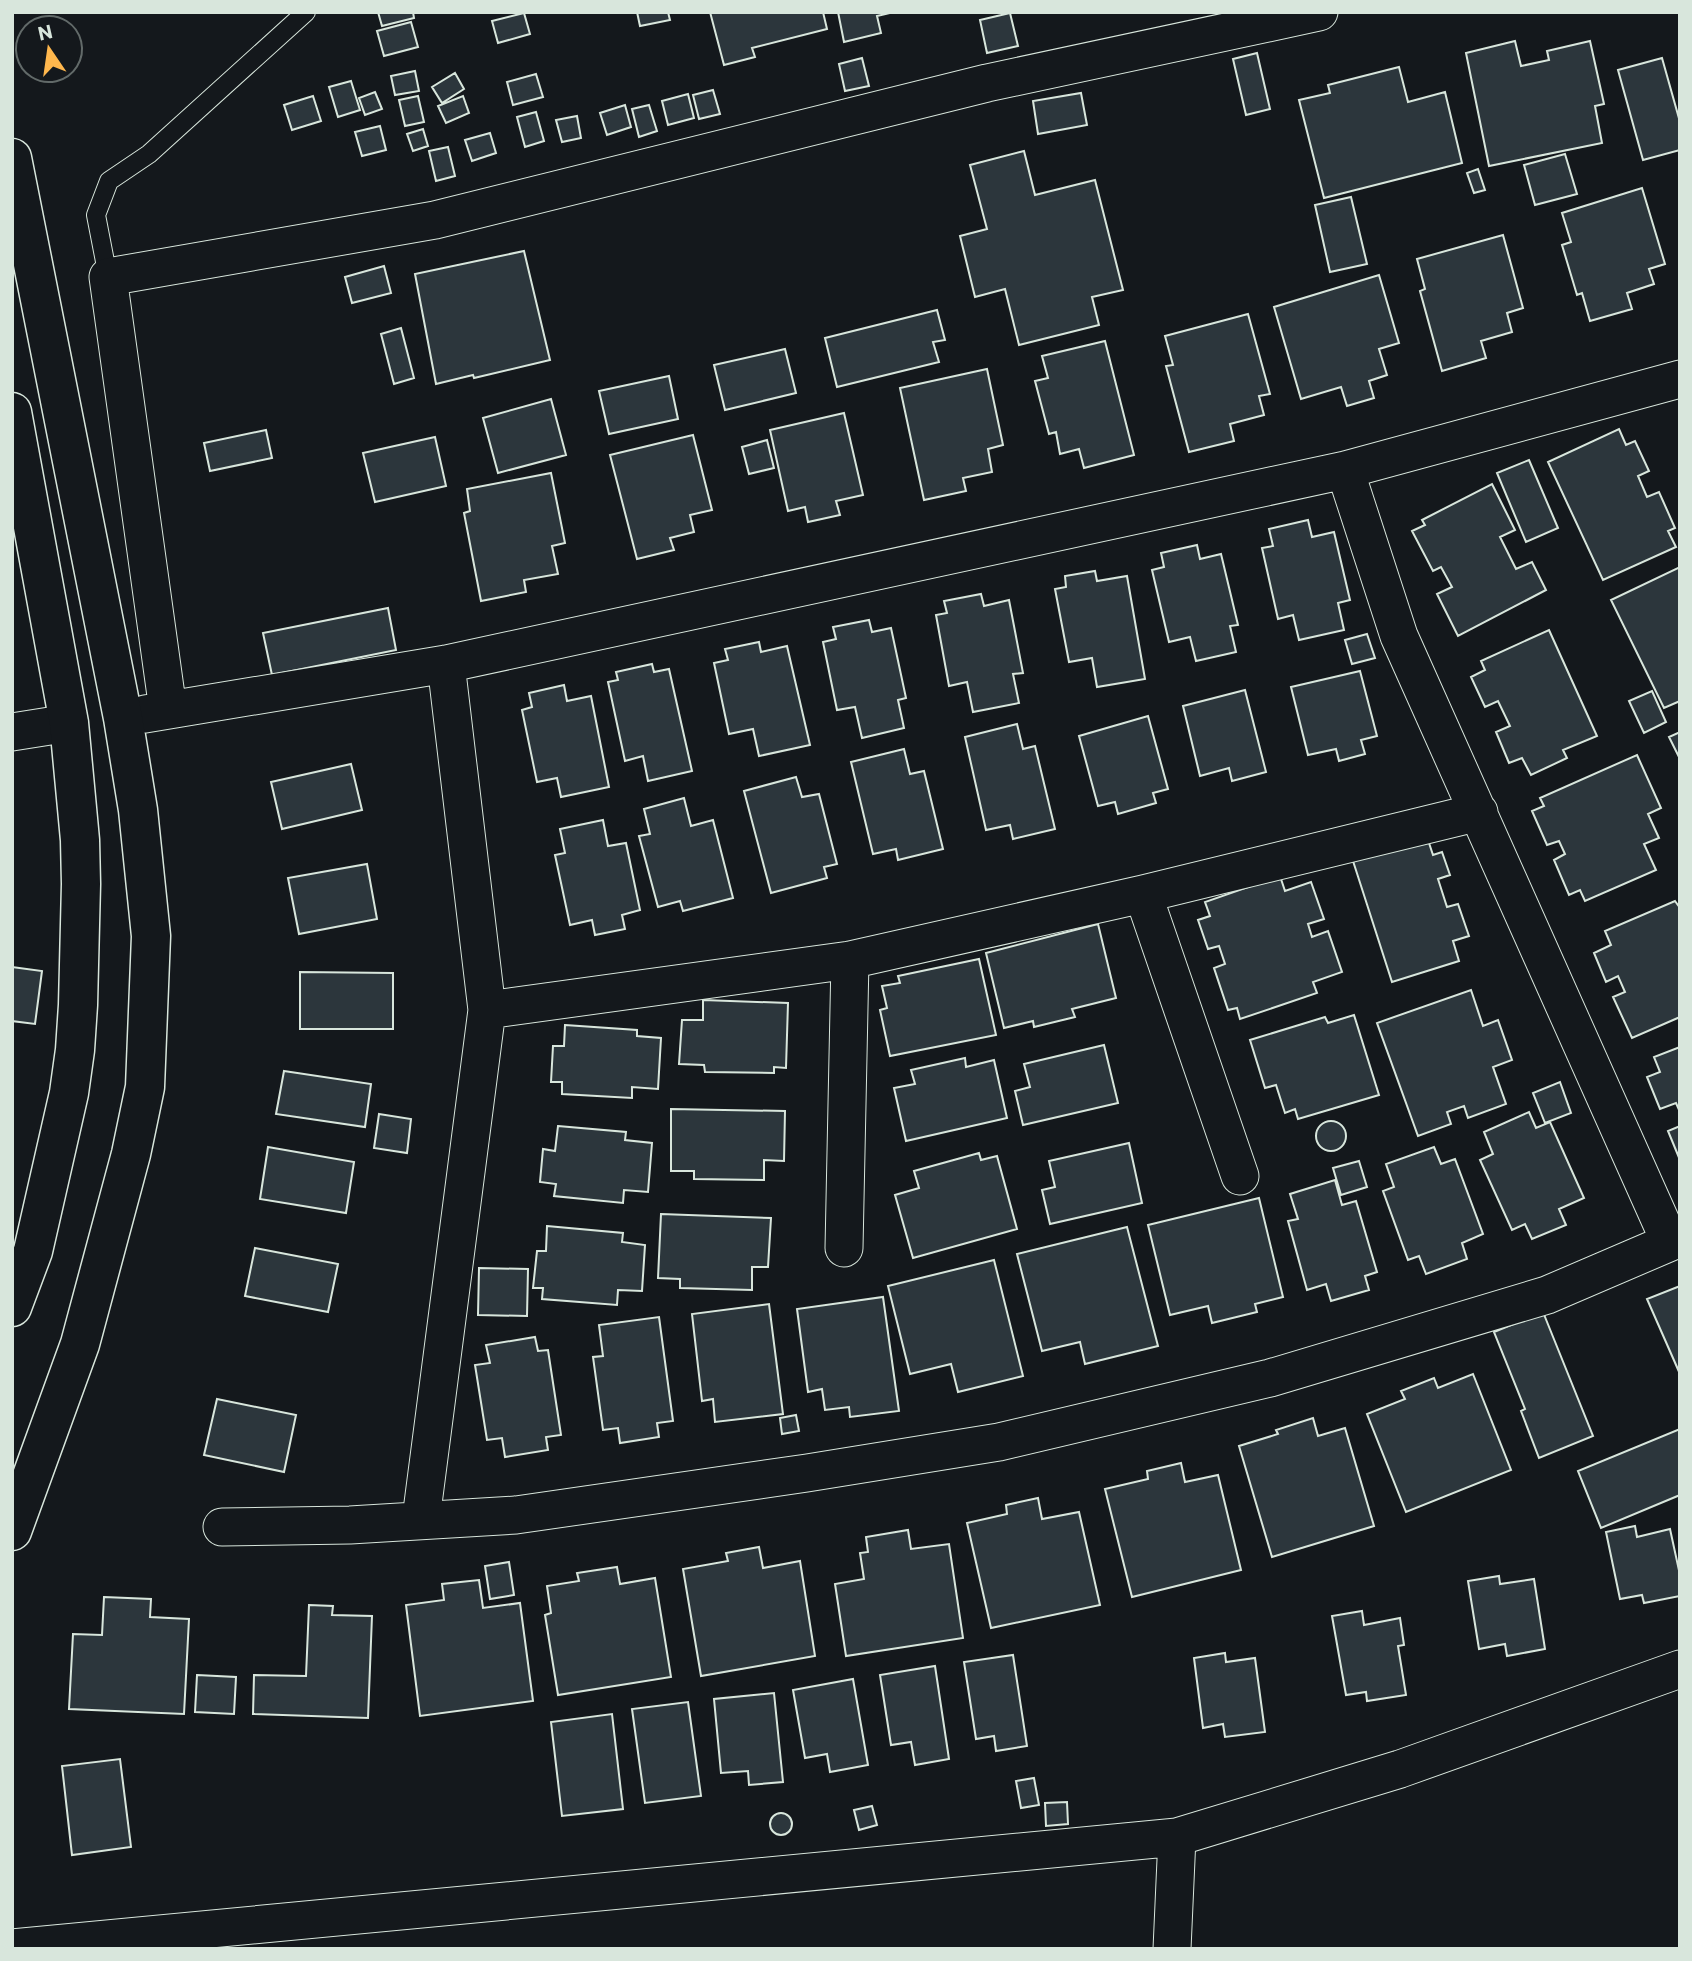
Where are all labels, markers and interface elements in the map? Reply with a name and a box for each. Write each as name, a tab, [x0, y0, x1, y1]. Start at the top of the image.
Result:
north arrow	[14, 14, 84, 84]
text: N	[36, 19, 55, 45]

